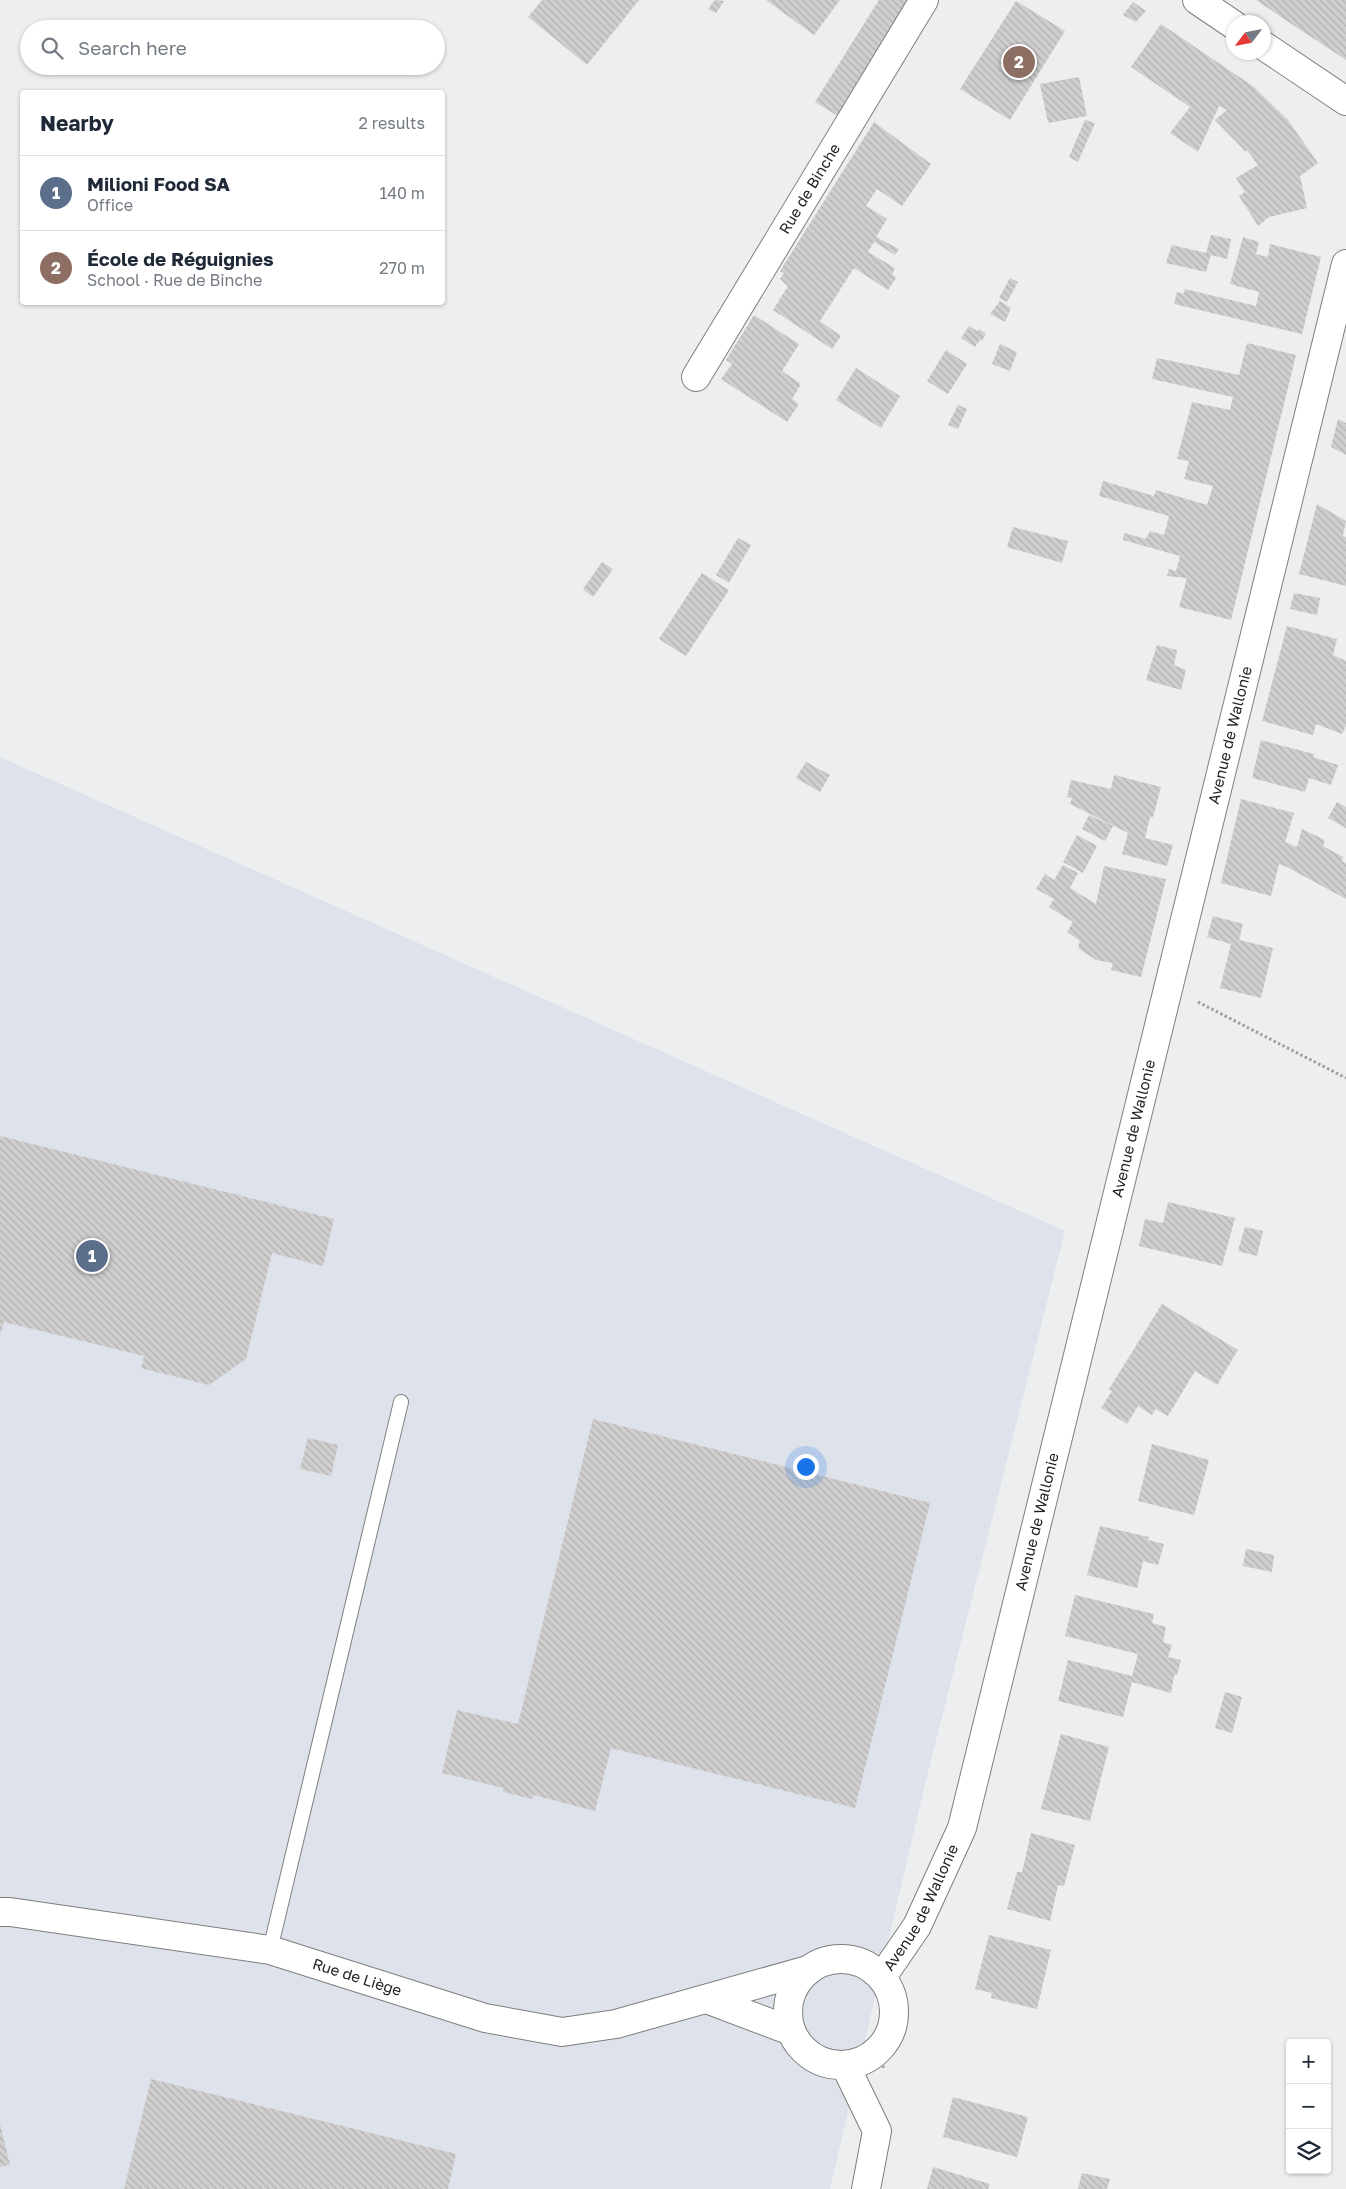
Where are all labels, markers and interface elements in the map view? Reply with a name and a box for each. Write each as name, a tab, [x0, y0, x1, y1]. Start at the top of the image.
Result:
north arrow	[1226, 15, 1271, 60]
search box	[20, 20, 445, 75]
icon: search	[38, 34, 66, 62]
text: Search here	[78, 36, 187, 59]
pin: 2	[1003, 43, 1035, 81]
text: Nearby	[40, 110, 114, 136]
text: 2 results	[359, 113, 425, 133]
street label: Rue de Binche	[775, 139, 843, 237]
text: Milioni Food SA	[87, 172, 230, 195]
text: 1	[52, 183, 60, 203]
text: 140 m	[379, 183, 425, 203]
text: Office	[87, 195, 133, 215]
text: École de Réguignies	[87, 247, 274, 270]
text: 2	[51, 258, 61, 278]
text: 270 m	[379, 258, 425, 278]
text: School · Rue de Binche	[87, 270, 262, 290]
street label: Avenue de Wallonie	[1204, 664, 1255, 806]
street label: Avenue de Wallonie	[1107, 1057, 1158, 1199]
pin: 1	[76, 1237, 108, 1275]
street label: Avenue de Wallonie	[1011, 1451, 1062, 1592]
your location	[793, 1454, 819, 1480]
street label: Avenue de Wallonie	[879, 1841, 961, 1974]
street label: Rue de Liège	[311, 1954, 404, 1999]
map controls	[1286, 2039, 1331, 2174]
button: +	[1286, 2039, 1331, 2084]
button: −	[1286, 2084, 1331, 2129]
button: layers	[1286, 2129, 1331, 2174]

